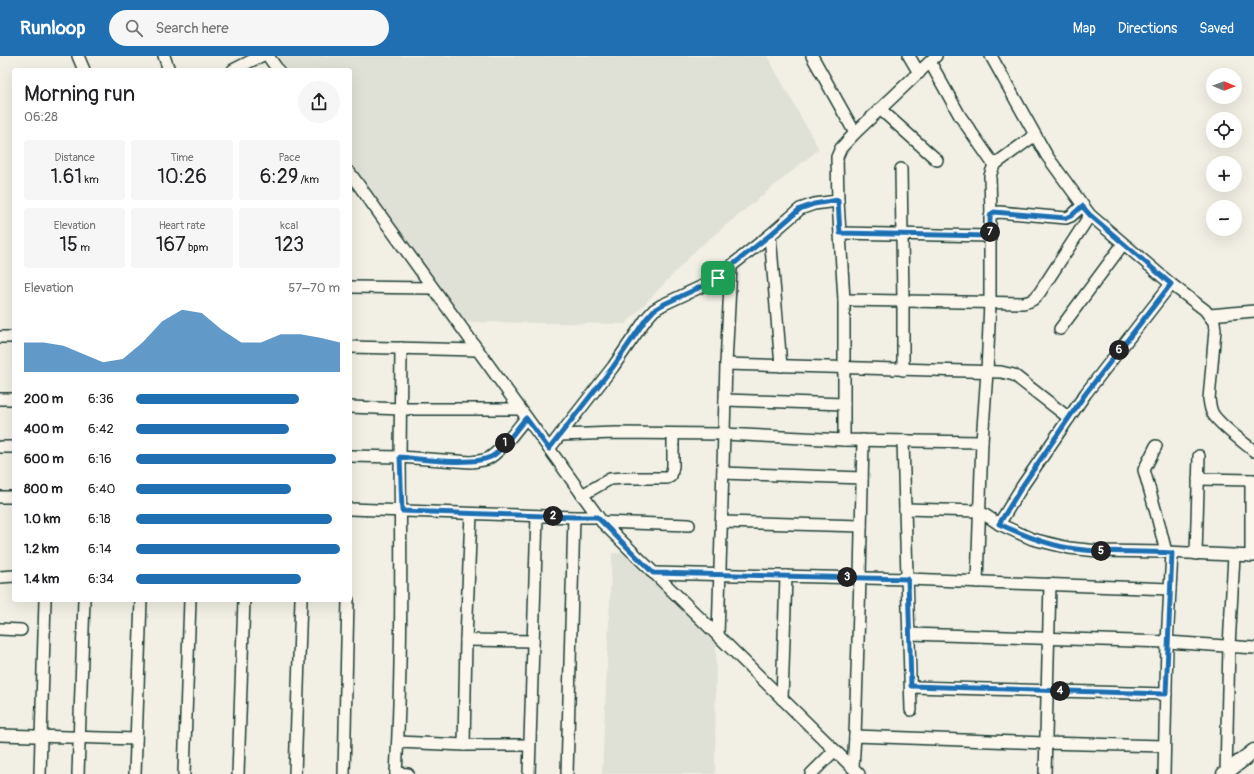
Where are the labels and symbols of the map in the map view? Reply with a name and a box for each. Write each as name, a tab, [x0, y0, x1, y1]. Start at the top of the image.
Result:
north arrow	[1206, 68, 1242, 104]
pin: 7	[980, 222, 1000, 242]
pin	[701, 261, 735, 295]
pin: 6	[1109, 340, 1129, 360]
pin: 1	[495, 433, 515, 453]
pin: 2	[543, 506, 563, 526]
pin: 5	[1091, 541, 1111, 561]
pin: 3	[837, 567, 857, 587]
pin: 4	[1050, 681, 1070, 701]

